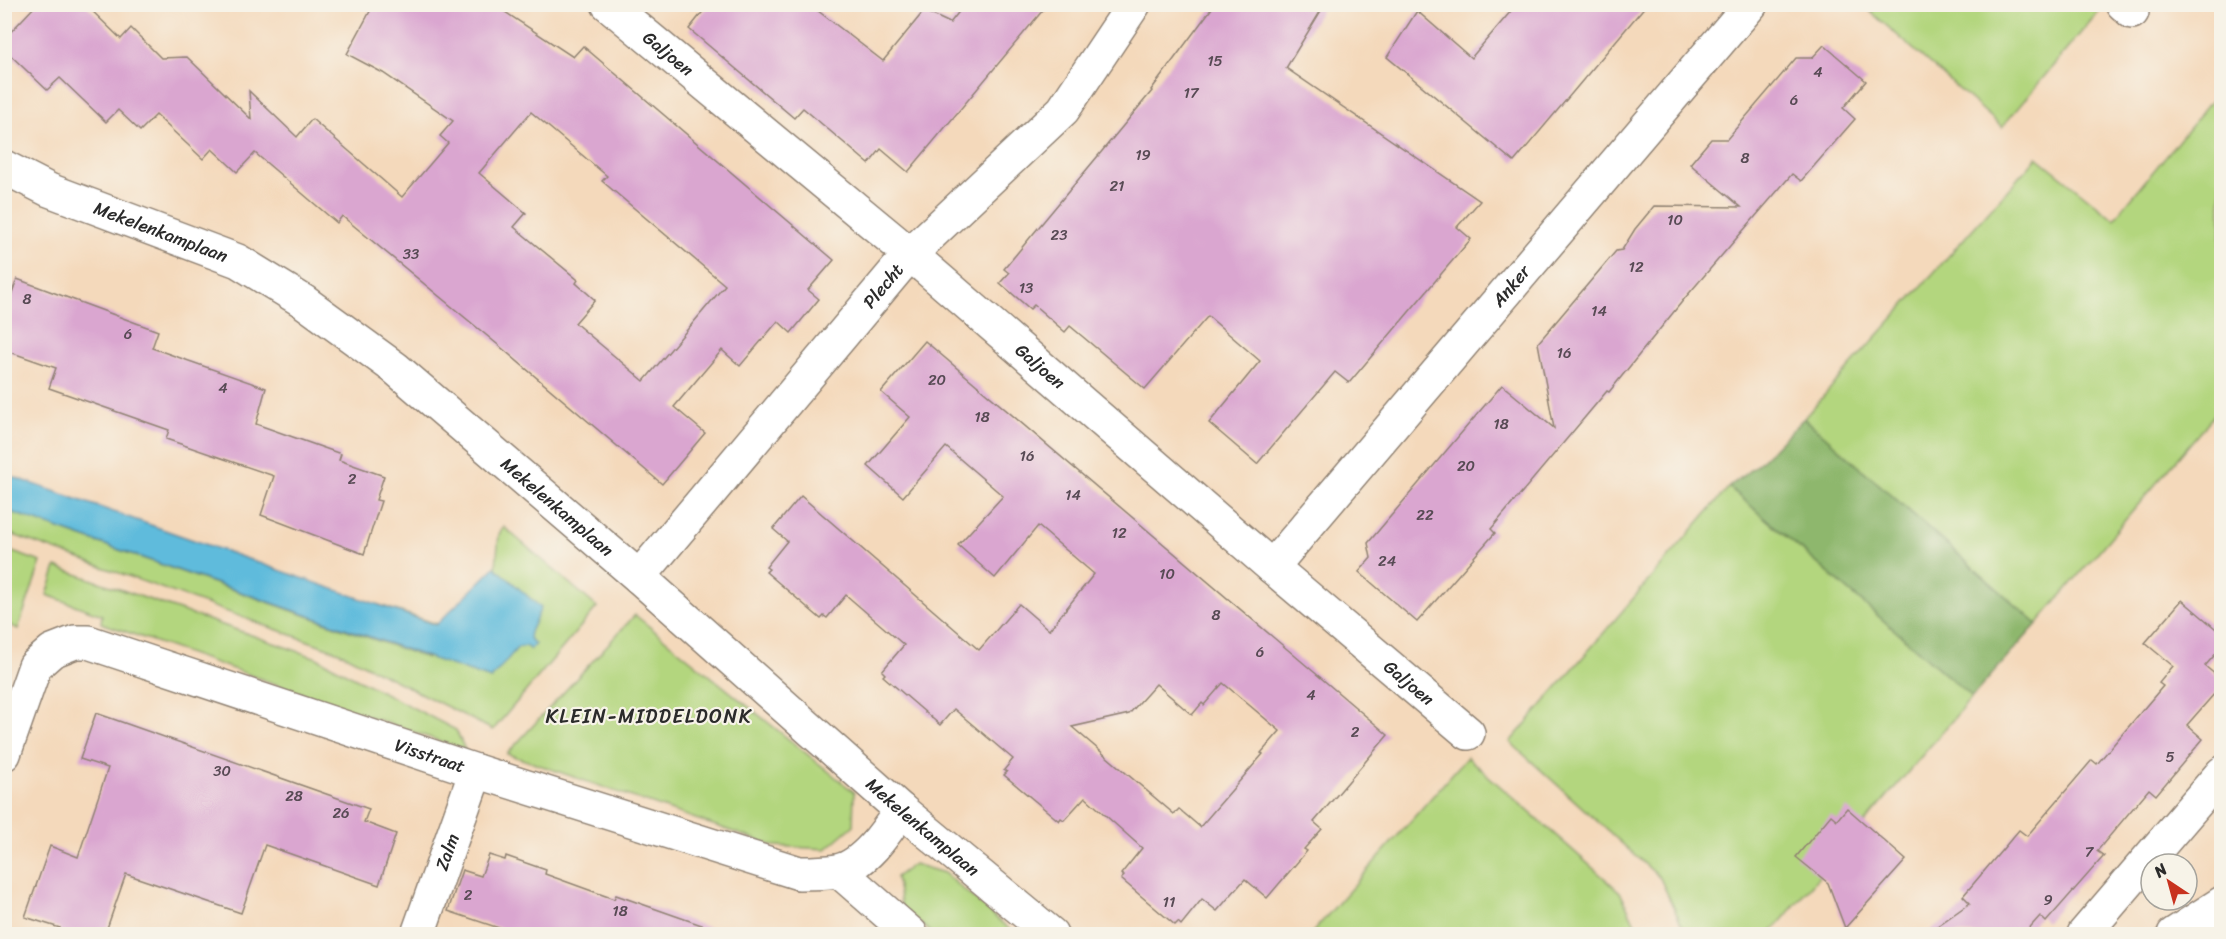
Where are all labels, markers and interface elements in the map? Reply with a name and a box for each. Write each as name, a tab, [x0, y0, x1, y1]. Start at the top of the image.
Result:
street label: Galjoen	[635, 23, 701, 85]
house number: 15	[1207, 48, 1223, 74]
house number: 4	[1813, 59, 1823, 85]
house number: 17	[1183, 80, 1200, 106]
house number: 6	[1790, 87, 1798, 113]
house number: 19	[1135, 142, 1151, 168]
house number: 8	[1740, 145, 1750, 171]
house number: 21	[1109, 173, 1125, 199]
street label: Mekelenkamplaan	[89, 192, 233, 272]
house number: 10	[1667, 207, 1683, 233]
house number: 23	[1051, 222, 1067, 248]
house number: 33	[403, 241, 419, 267]
house number: 12	[1628, 254, 1644, 280]
street label: Plecht	[854, 256, 912, 316]
street label: Anker	[1483, 256, 1540, 315]
house number: 13	[1019, 275, 1033, 301]
house number: 8	[22, 286, 32, 312]
house number: 14	[1591, 298, 1607, 324]
house number: 6	[124, 321, 132, 347]
street label: Galjoen	[1007, 335, 1073, 398]
house number: 16	[1557, 340, 1571, 366]
house number: 20	[928, 367, 946, 393]
house number: 4	[218, 375, 228, 401]
house number: 18	[974, 404, 990, 430]
house number: 18	[1493, 411, 1509, 437]
house number: 16	[1020, 443, 1034, 469]
street label: Mekelenkamplaan	[493, 449, 621, 565]
house number: 20	[1457, 453, 1475, 479]
house number: 2	[348, 466, 357, 492]
house number: 14	[1065, 482, 1081, 508]
house number: 22	[1416, 502, 1434, 528]
house number: 12	[1111, 520, 1127, 546]
house number: 24	[1378, 548, 1396, 574]
house number: 10	[1159, 561, 1175, 587]
house number: 8	[1211, 602, 1221, 628]
house number: 6	[1256, 639, 1264, 665]
street label: Galjoen	[1376, 652, 1442, 714]
house number: 4	[1306, 682, 1316, 708]
district label: KLEIN-MIDDELDONK	[546, 699, 753, 734]
house number: 2	[1351, 719, 1360, 745]
street label: Visstraat	[390, 729, 470, 782]
house number: 5	[2165, 744, 2175, 770]
house number: 30	[213, 758, 231, 784]
street label: Mekelenkamplaan	[858, 769, 987, 885]
house number: 28	[285, 783, 303, 809]
house number: 26	[332, 800, 350, 826]
street label: Zalm	[426, 829, 469, 875]
house number: 7	[2085, 839, 2095, 865]
north arrow	[2139, 852, 2199, 912]
text: N	[2147, 855, 2174, 886]
house number: 2	[464, 882, 473, 908]
house number: 9	[2043, 887, 2053, 913]
house number: 11	[1163, 889, 1175, 915]
house number: 18	[612, 898, 628, 924]

